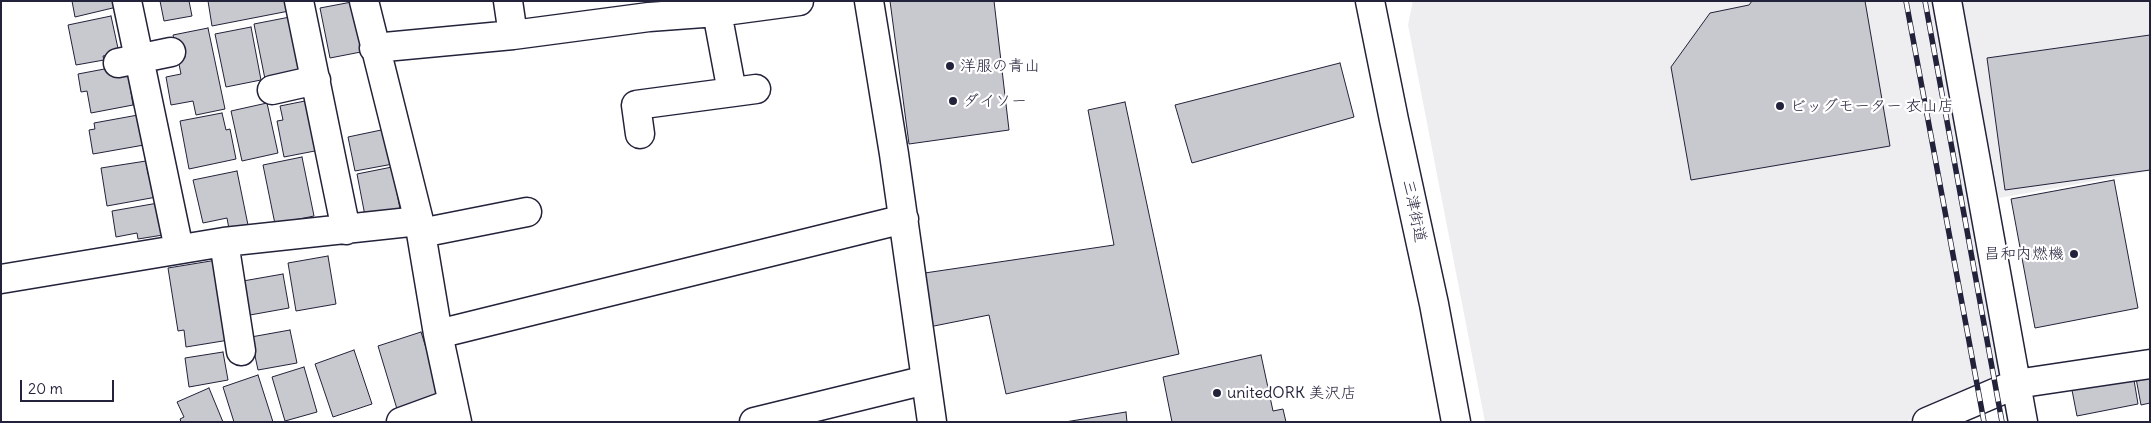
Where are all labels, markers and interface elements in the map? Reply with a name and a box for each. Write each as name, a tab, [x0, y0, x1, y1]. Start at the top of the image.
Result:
place label: 洋服の青山	[960, 56, 1040, 76]
marker: 洋服の青山	[944, 60, 956, 72]
place label: ダイソー	[963, 91, 1027, 111]
marker: ダイソー	[947, 95, 959, 107]
place label: ビッグモーター 衣山店	[1790, 96, 1954, 116]
marker: ビッグモーター 衣山店	[1774, 100, 1786, 112]
street label: 三津街道	[1398, 178, 1430, 244]
place label: 昌和内燃機	[1984, 244, 2064, 264]
marker: 昌和内燃機	[2068, 248, 2080, 260]
scale bar	[22, 370, 116, 402]
text: 20 m	[28, 379, 63, 398]
place label: unitedORK 美沢店	[1227, 383, 1357, 403]
marker: unitedORK 美沢店	[1211, 387, 1223, 399]

